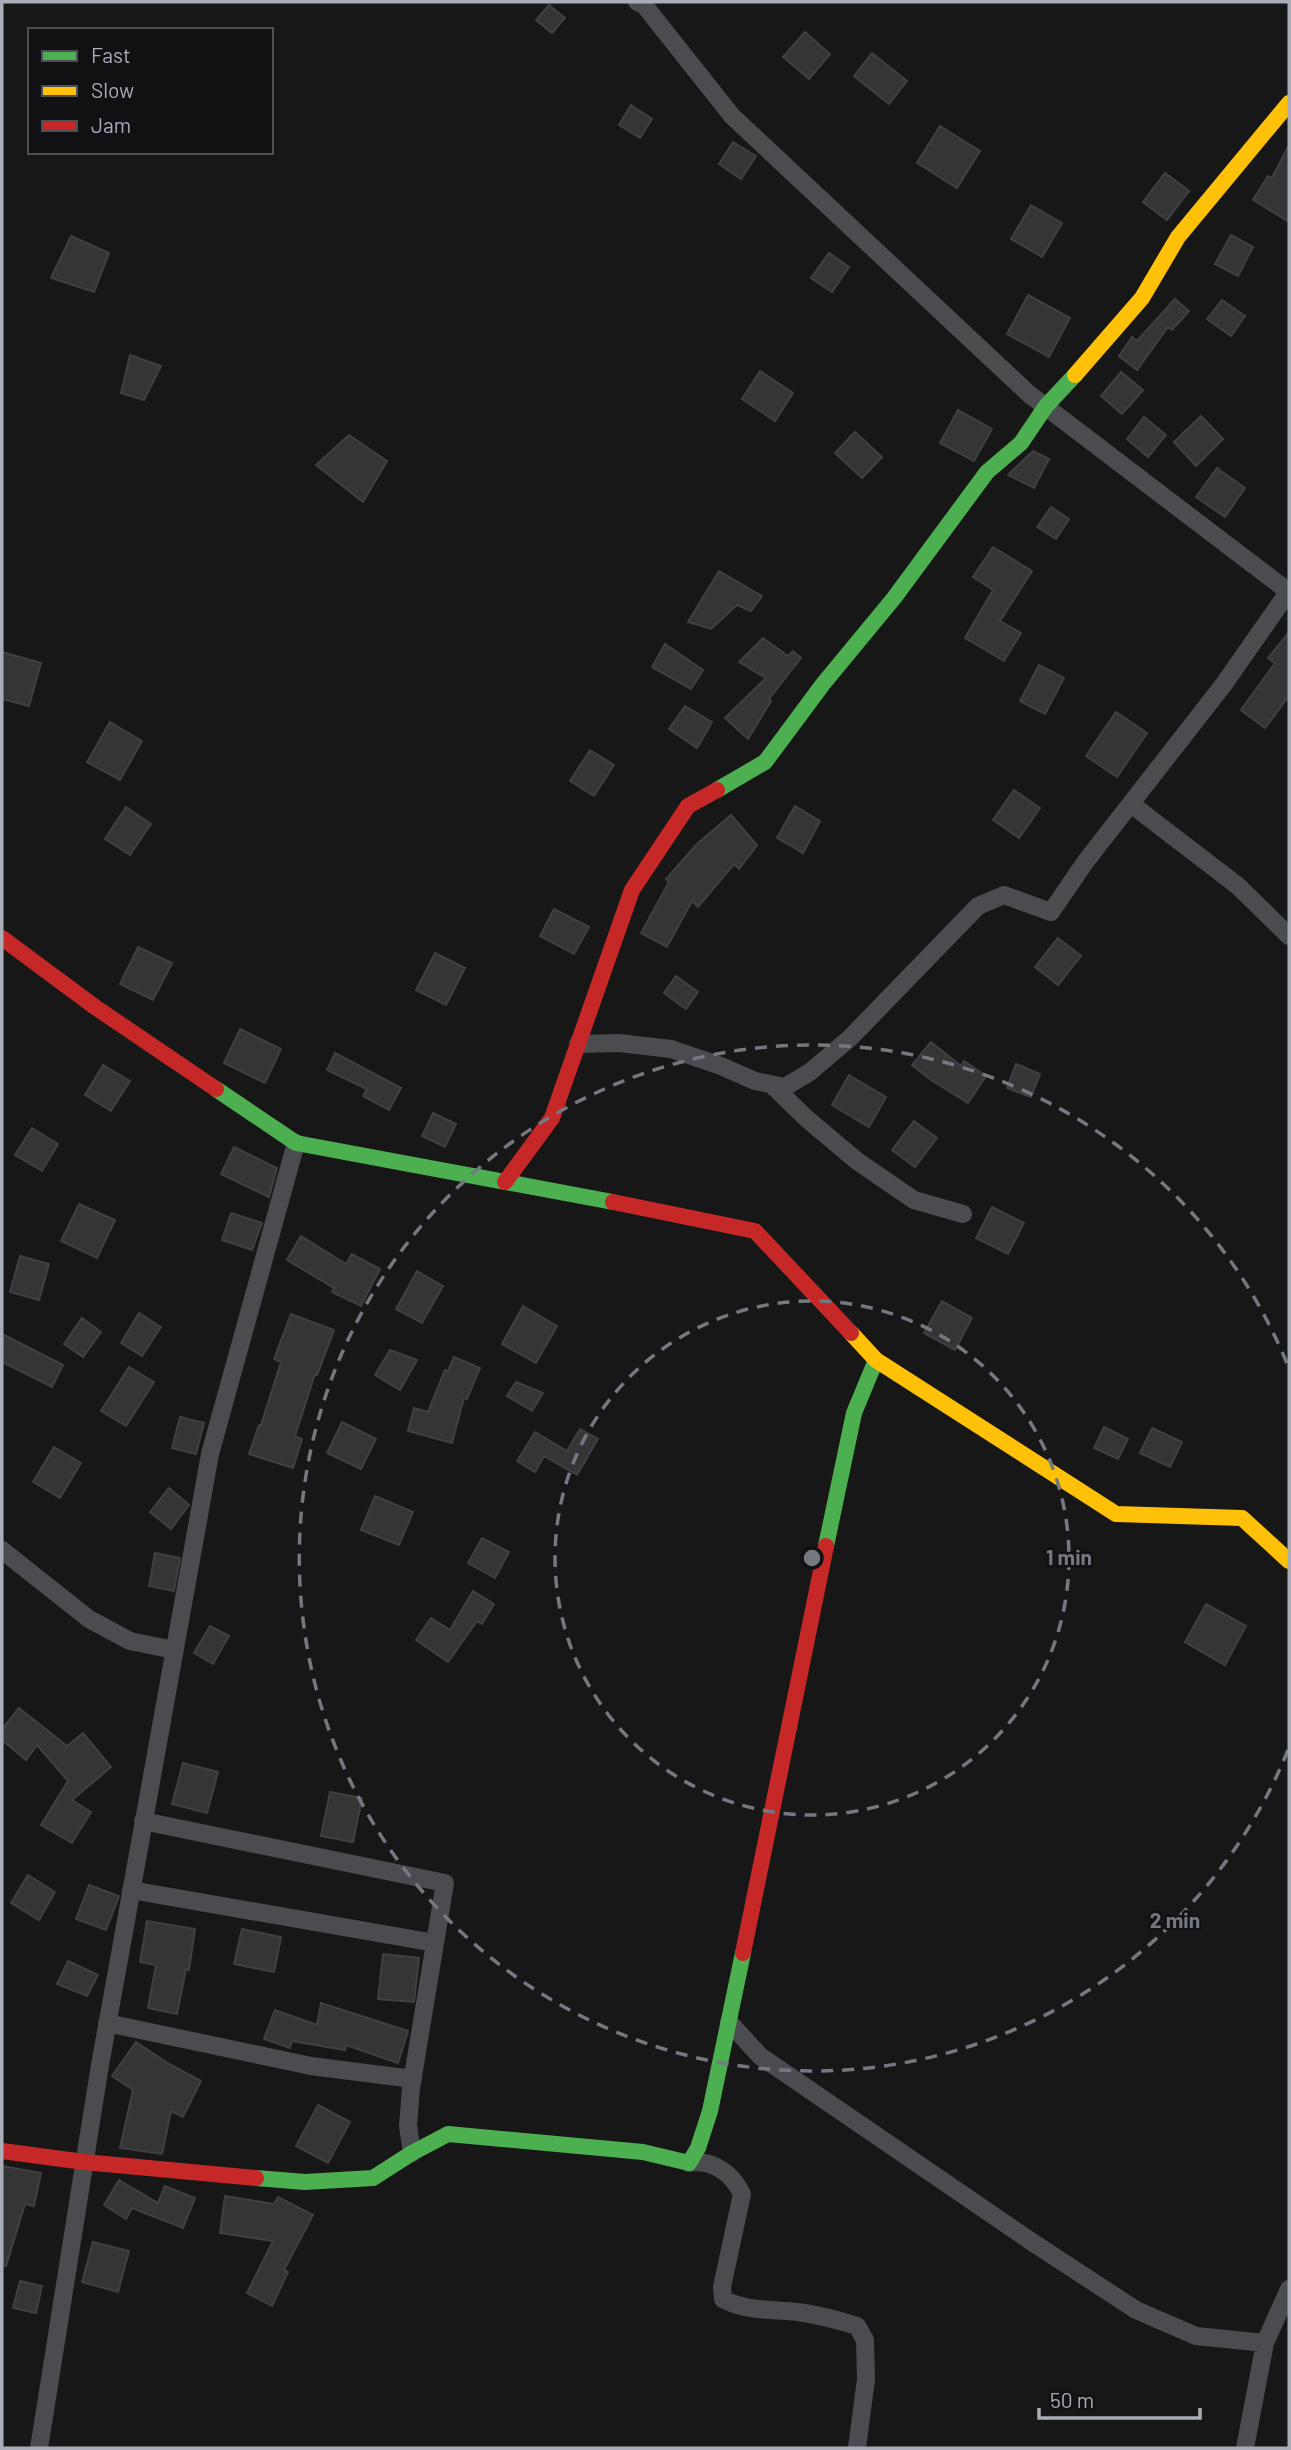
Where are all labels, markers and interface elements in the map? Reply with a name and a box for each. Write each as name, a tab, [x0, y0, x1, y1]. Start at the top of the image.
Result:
legend	[28, 28, 273, 154]
text: Fast	[91, 42, 131, 67]
text: Slow	[91, 77, 134, 102]
text: Jam	[91, 112, 131, 137]
text: 1 min	[1046, 1544, 1092, 1569]
centre of rings	[800, 1546, 824, 1570]
text: 2 min	[1150, 1907, 1200, 1932]
scale bar	[1039, 2376, 1200, 2420]
text: 50 m	[1050, 2387, 1094, 2412]

